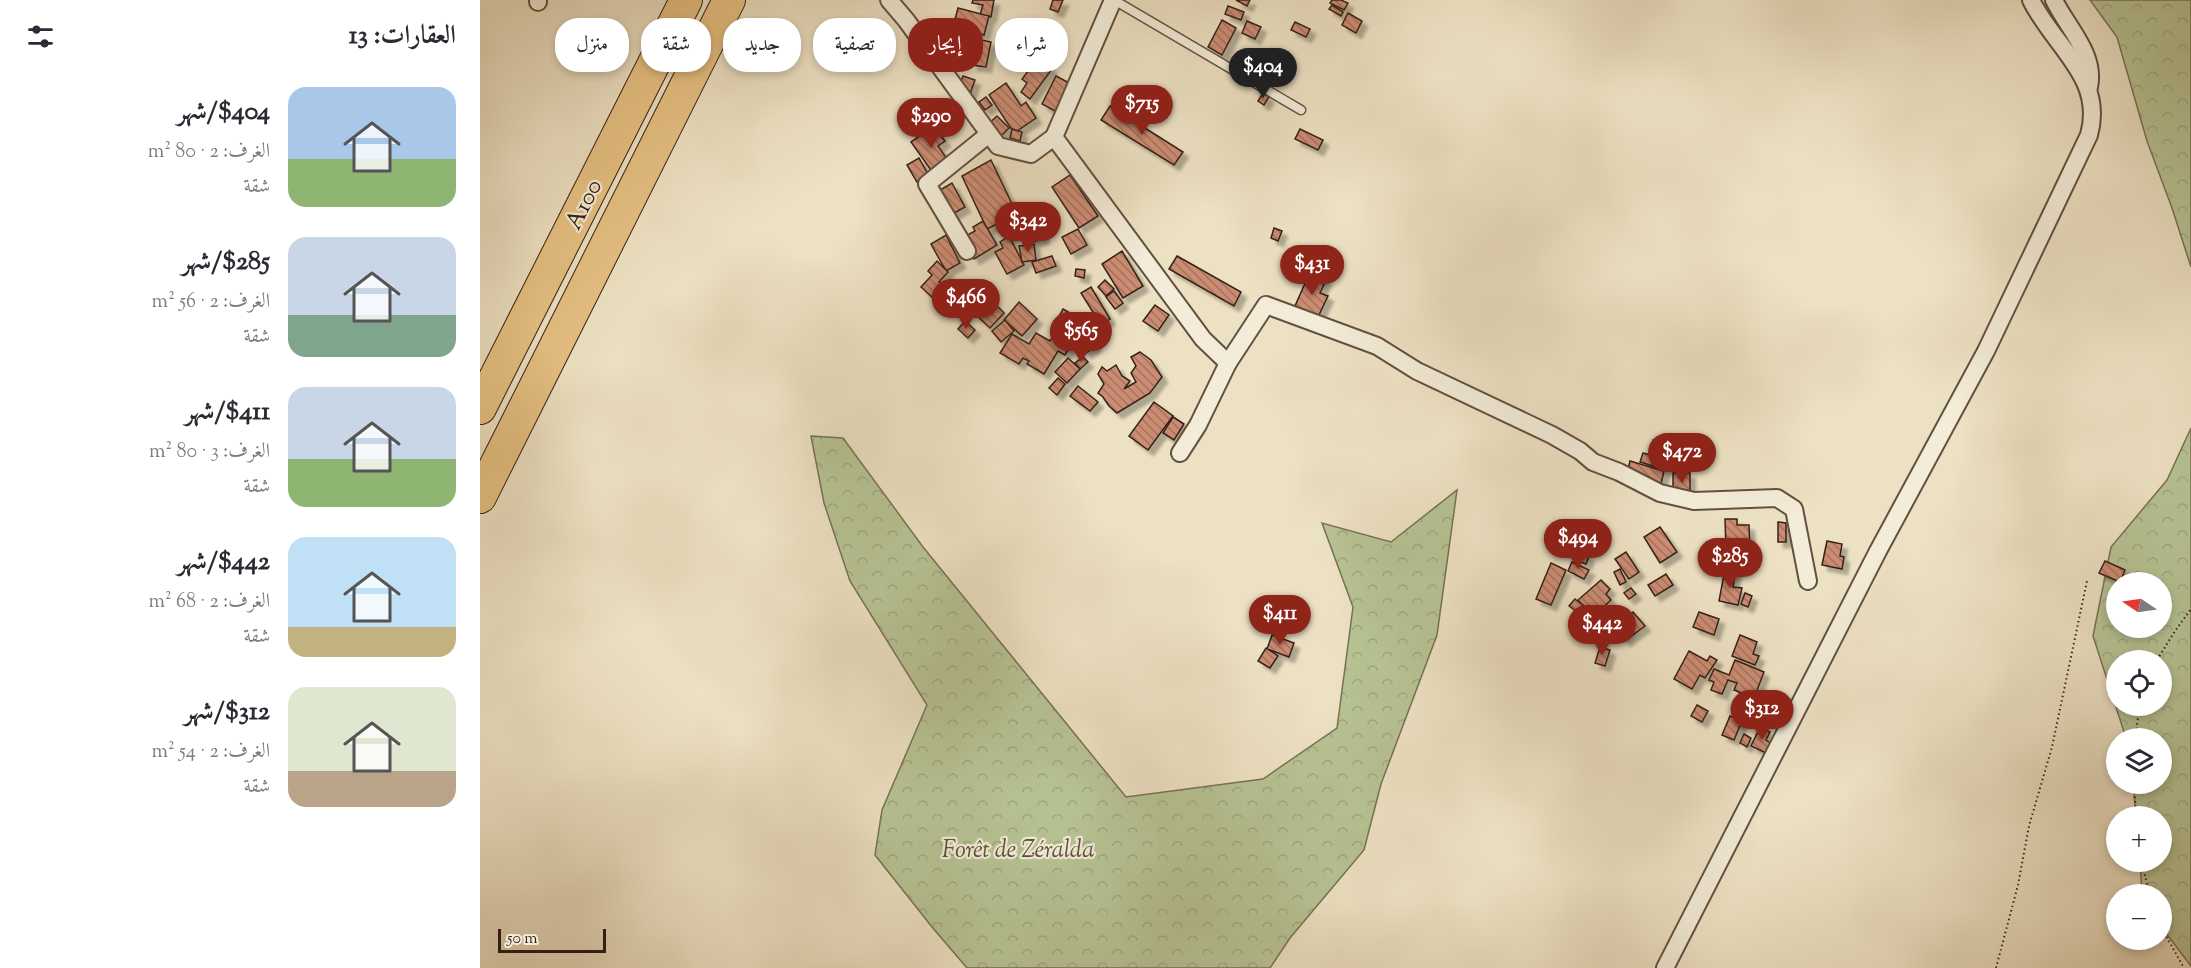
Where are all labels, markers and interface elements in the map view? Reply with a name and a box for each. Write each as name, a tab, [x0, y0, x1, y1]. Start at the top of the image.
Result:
text: العقارات: 13	[349, 18, 456, 55]
chip: منزل	[555, 18, 629, 72]
chip: شقة	[641, 18, 711, 72]
chip: جديد	[723, 18, 801, 72]
chip: تصفية	[813, 18, 896, 72]
chip: إيجار	[908, 18, 983, 72]
chip: شراء	[995, 18, 1068, 72]
icon: filters	[24, 20, 57, 53]
pin: $404	[1227, 48, 1299, 99]
text: $404	[1243, 53, 1283, 82]
pin: $715	[1106, 85, 1178, 136]
text: $715	[1125, 90, 1159, 119]
text: $404/شهر	[177, 94, 270, 131]
pin: $290	[895, 98, 967, 149]
text: $290	[911, 103, 951, 132]
icon: home	[336, 111, 408, 183]
text: الغرف: 2 · 80 m²	[148, 138, 270, 167]
text: شقة	[244, 173, 270, 202]
street label: A100	[558, 174, 612, 236]
pin: $342	[992, 202, 1064, 253]
text: $342	[1009, 207, 1047, 236]
text: $285/شهر	[181, 244, 270, 281]
pin: $431	[1276, 245, 1348, 296]
text: $431	[1294, 250, 1330, 279]
icon: home	[336, 261, 408, 333]
pin: $466	[930, 279, 1002, 330]
text: $466	[946, 284, 986, 313]
text: الغرف: 2 · 56 m²	[152, 288, 270, 317]
pin: $565	[1045, 312, 1117, 363]
text: $565	[1064, 317, 1098, 346]
text: شقة	[244, 323, 270, 352]
text: $411/شهر	[185, 394, 270, 431]
icon: home	[336, 411, 408, 483]
pin: $472	[1646, 433, 1718, 484]
text: الغرف: 3 · 80 m²	[149, 438, 270, 467]
text: $472	[1662, 438, 1702, 467]
text: شقة	[244, 473, 270, 502]
pin: $494	[1542, 519, 1614, 570]
text: $494	[1558, 524, 1598, 553]
pin: $285	[1694, 538, 1766, 589]
text: $285	[1712, 543, 1748, 572]
text: $442/شهر	[177, 544, 270, 581]
icon: home	[336, 561, 408, 633]
north arrow	[2106, 572, 2172, 638]
map controls	[2106, 572, 2172, 950]
text: الغرف: 2 · 68 m²	[148, 588, 270, 617]
pin: $411	[1244, 595, 1316, 646]
text: $411	[1263, 600, 1297, 629]
pin: $442	[1566, 605, 1638, 656]
text: $442	[1582, 610, 1622, 639]
text: شقة	[244, 623, 270, 652]
button: locate	[2106, 650, 2172, 716]
pin: $312	[1726, 690, 1798, 741]
text: $312/شهر	[184, 694, 270, 731]
text: $312	[1745, 695, 1779, 724]
icon: home	[336, 711, 408, 783]
button: layers	[2106, 728, 2172, 794]
text: الغرف: 2 · 54 m²	[151, 738, 270, 767]
text: شقة	[244, 773, 270, 802]
button: +	[2106, 806, 2172, 872]
park label: Forêt de Zéralda	[942, 834, 1094, 868]
button: −	[2106, 884, 2172, 950]
scale bar	[498, 926, 606, 954]
text: 50 m	[507, 928, 538, 951]

